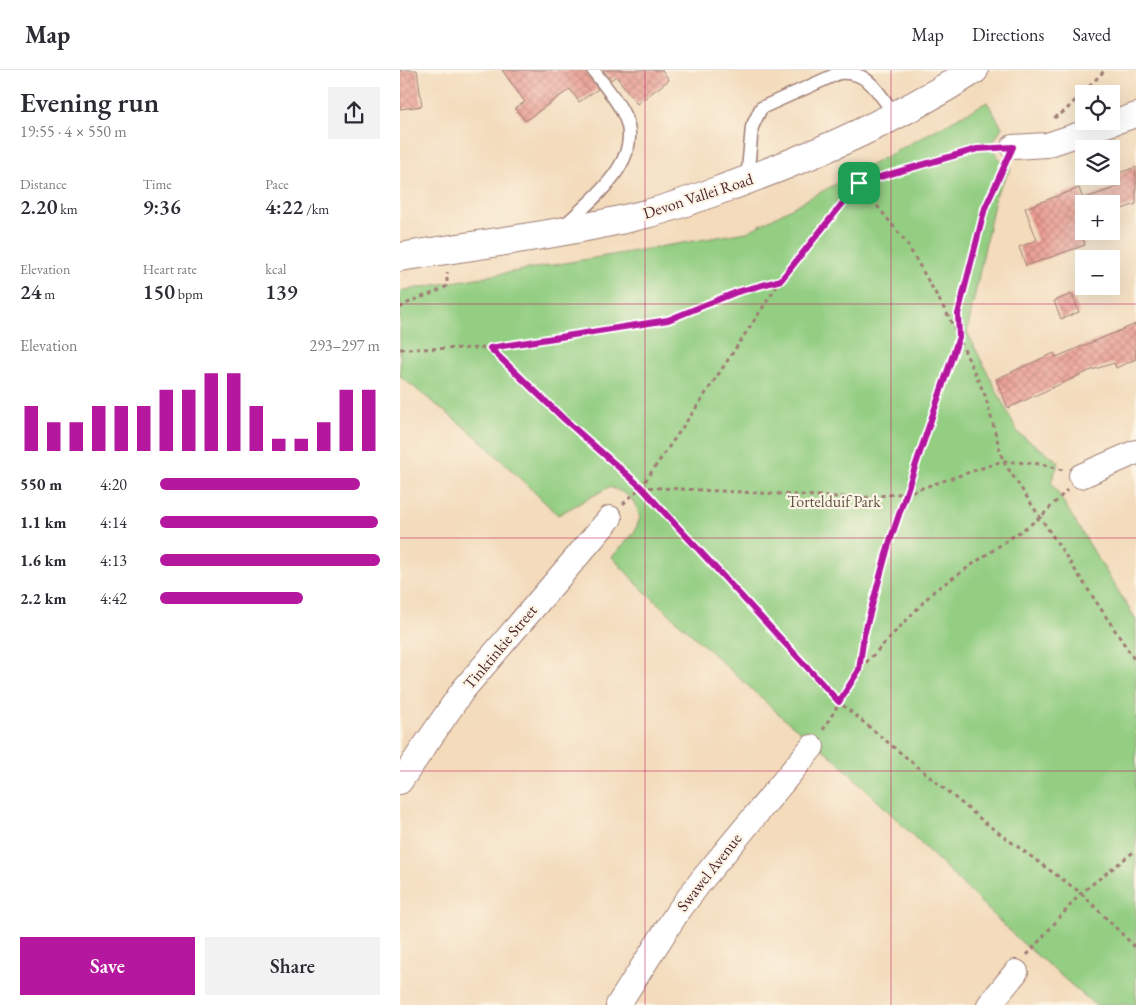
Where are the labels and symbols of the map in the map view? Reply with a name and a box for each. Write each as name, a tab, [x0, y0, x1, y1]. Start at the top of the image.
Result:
pin	[838, 162, 880, 204]
street label: Devon Vallei Road	[640, 168, 757, 224]
park label: Tortelduif Park	[787, 491, 881, 512]
street label: Tinktinkie Street	[459, 600, 541, 694]
street label: Swawel Avenue	[672, 829, 746, 915]

